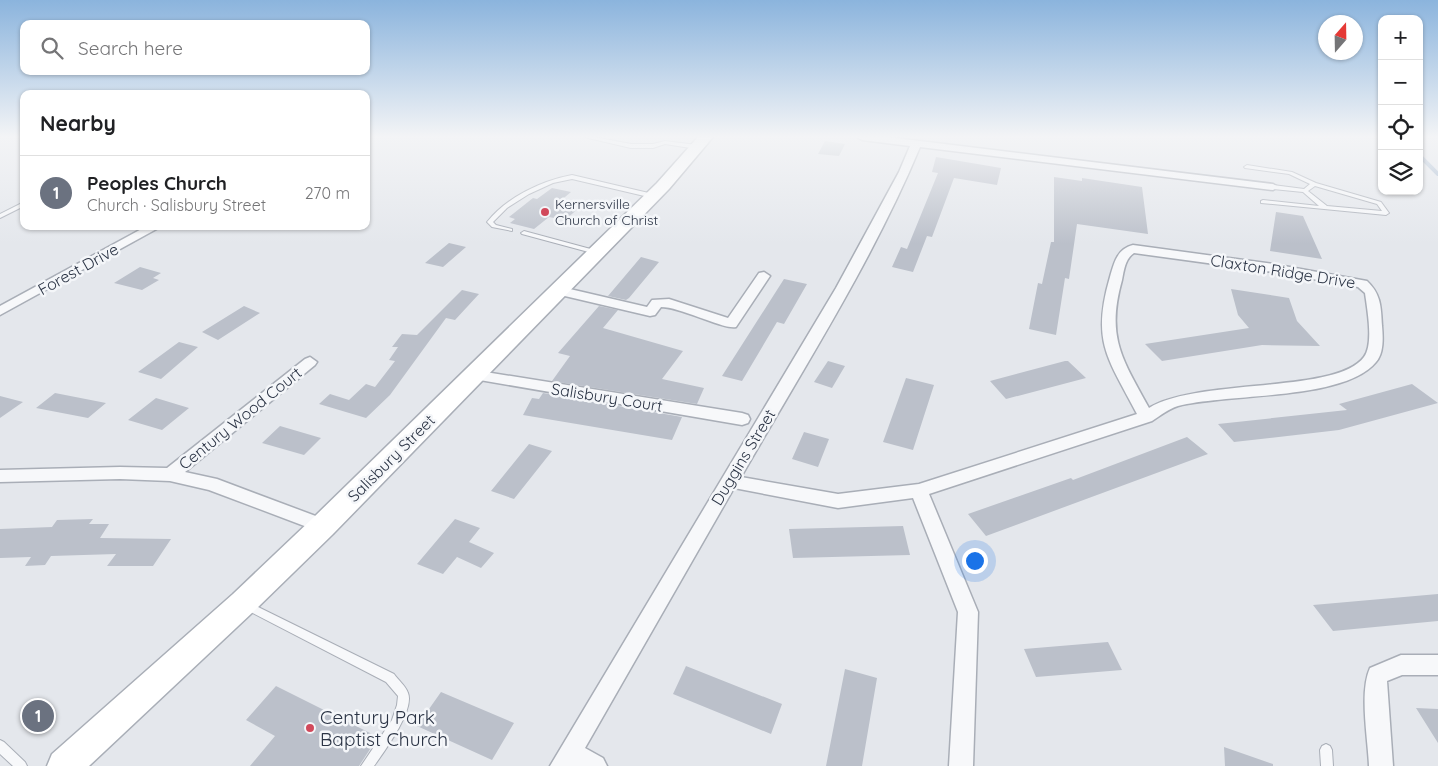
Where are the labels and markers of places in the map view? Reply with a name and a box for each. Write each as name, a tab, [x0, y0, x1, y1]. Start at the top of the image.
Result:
place label: Kernersville Church of Christ	[555, 195, 659, 229]
marker: Kernersville Church of Christ	[539, 206, 551, 218]
pin: 1	[22, 697, 54, 735]
place label: Century Park Baptist Church	[320, 705, 448, 751]
marker: Century Park Baptist Church	[304, 722, 316, 734]

